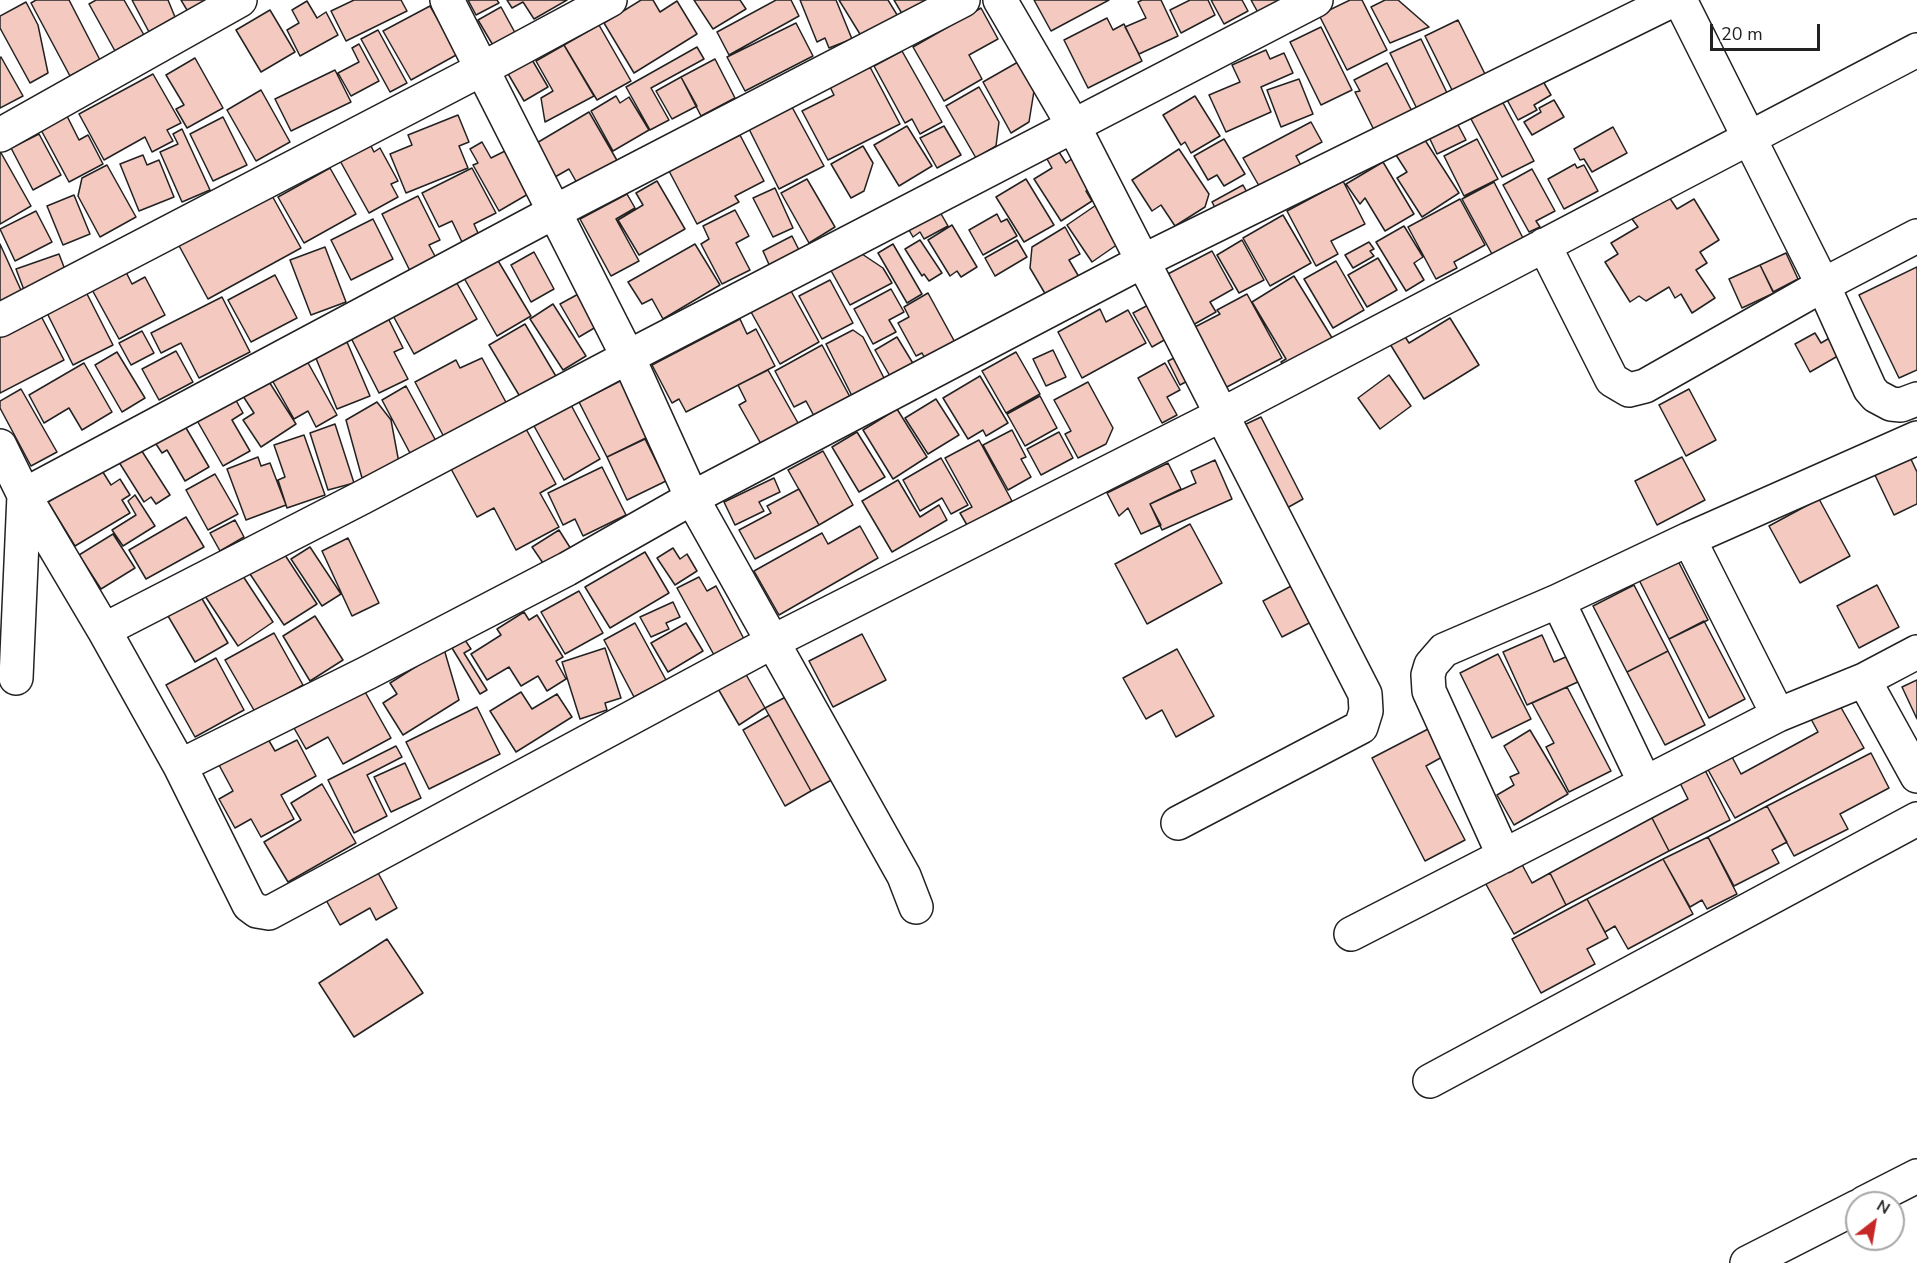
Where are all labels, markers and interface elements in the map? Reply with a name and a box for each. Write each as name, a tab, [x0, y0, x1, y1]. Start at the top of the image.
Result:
scale bar	[1713, 12, 1822, 50]
text: 20 m	[1721, 22, 1763, 46]
north arrow	[1845, 1191, 1905, 1251]
text: N	[1872, 1195, 1894, 1220]

